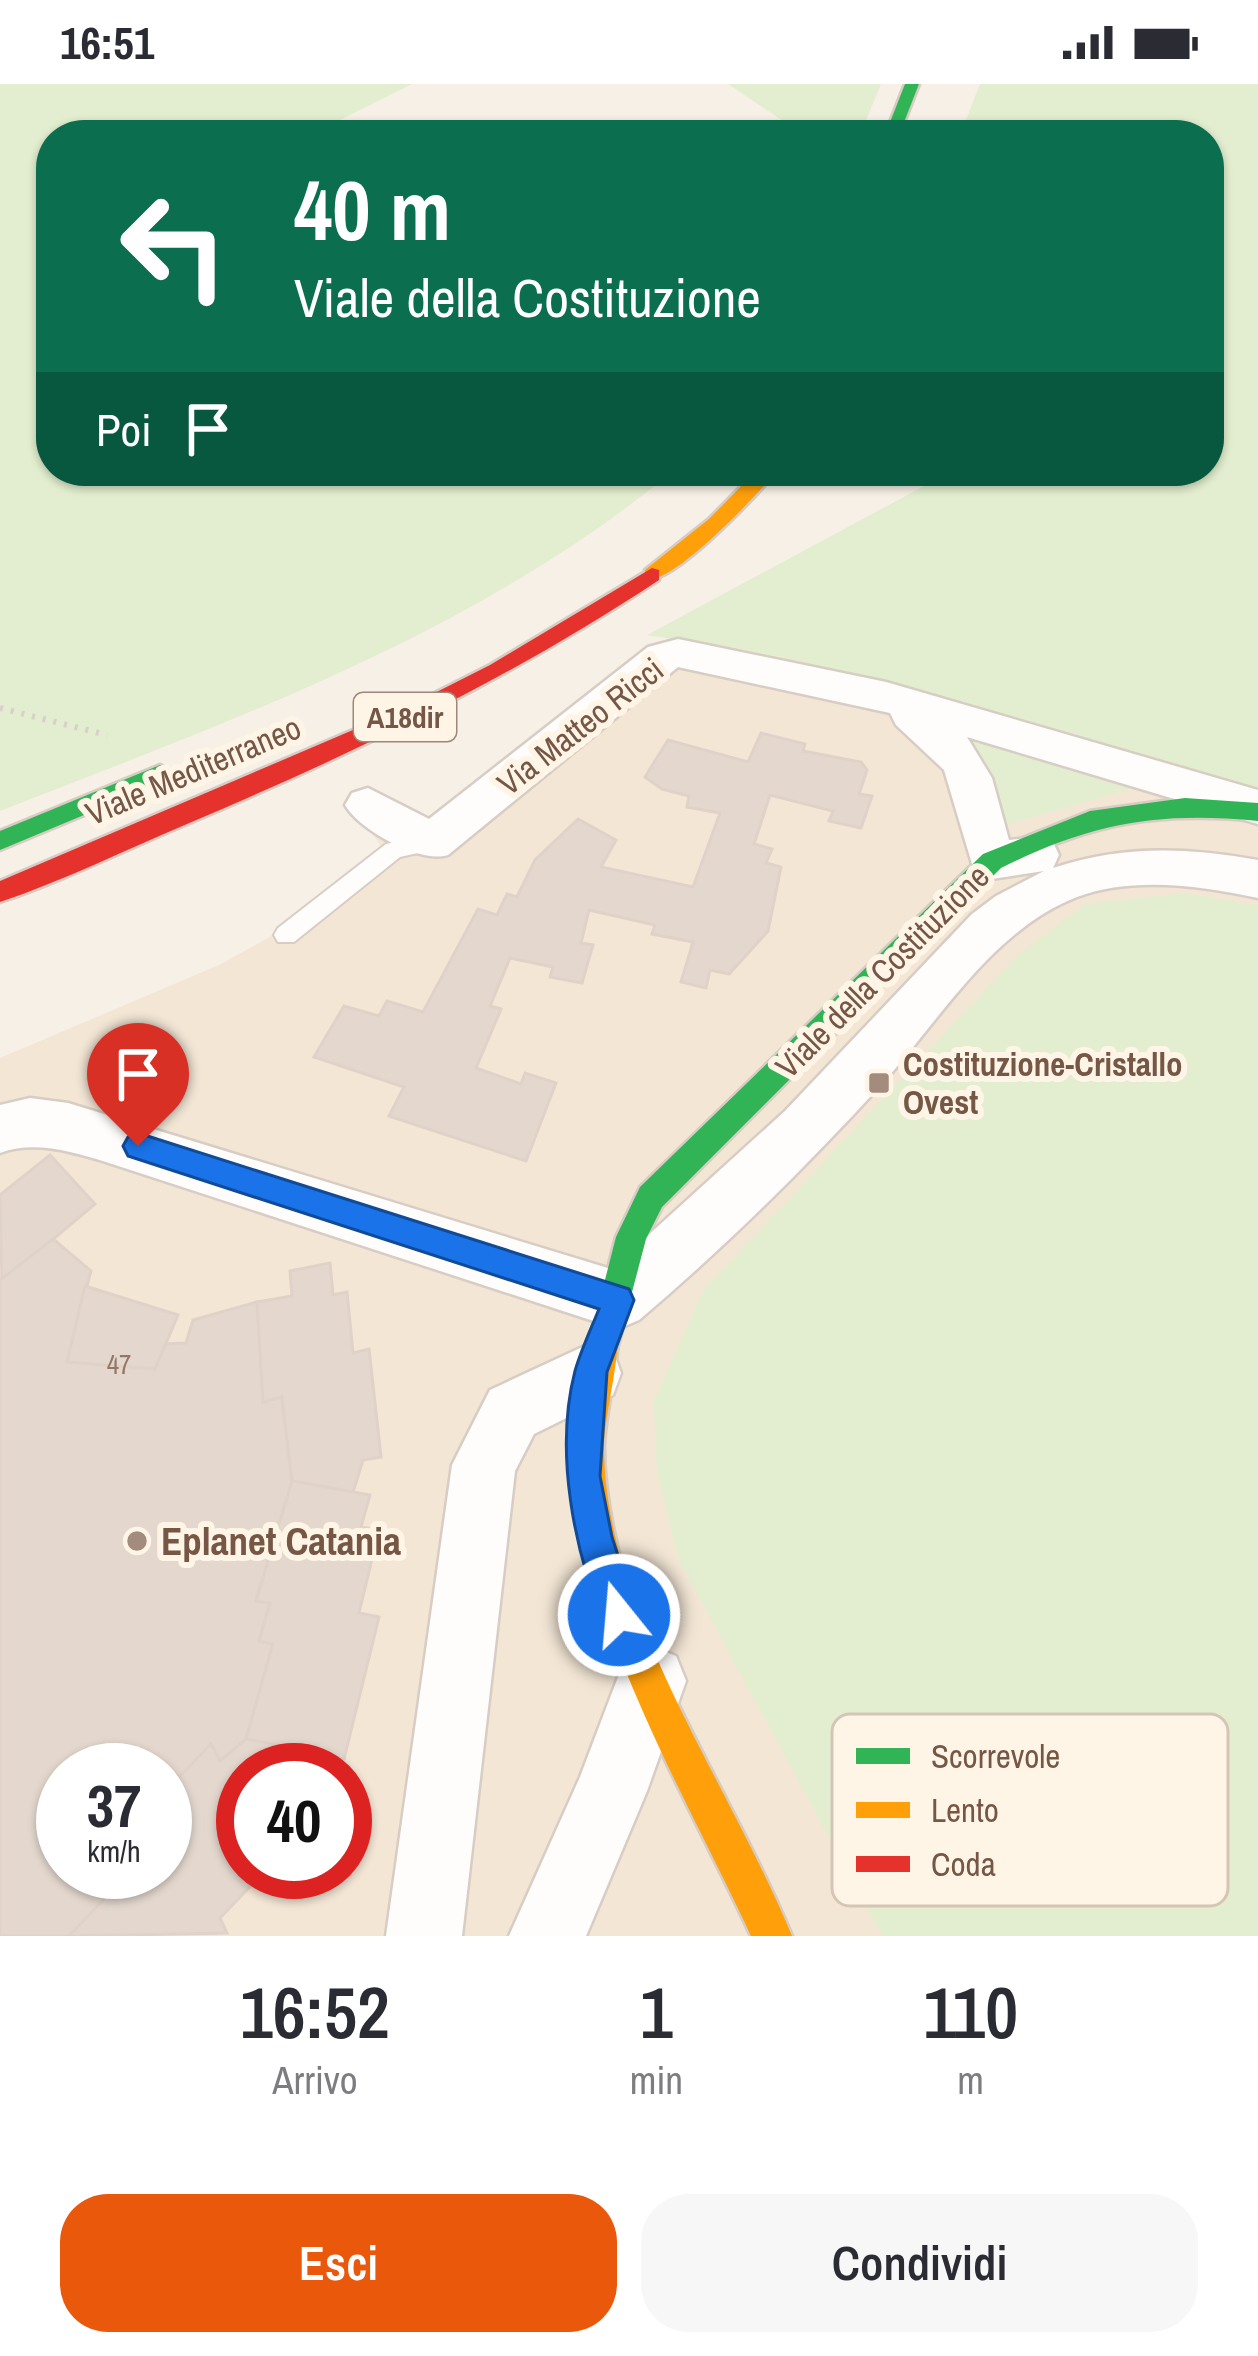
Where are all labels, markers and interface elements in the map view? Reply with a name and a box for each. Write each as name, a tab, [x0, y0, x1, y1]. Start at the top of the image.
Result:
text: 16:51	[60, 12, 154, 73]
text: 40 m	[294, 153, 451, 266]
icon: left	[96, 168, 252, 324]
text: Viale della Costituzione	[294, 261, 761, 334]
icon: arrive	[175, 396, 241, 462]
text: Poi	[96, 399, 151, 460]
street label: Via Matteo Ricci	[488, 647, 672, 805]
road number: A18dir	[354, 693, 456, 741]
street label: Viale Mediterraneo	[79, 705, 307, 835]
street label: Viale della Costituzione	[766, 855, 998, 1087]
pin	[87, 1023, 189, 1146]
icon: arrive	[105, 1041, 171, 1107]
place label: Costituzione-Cristallo Ovest	[903, 1042, 1183, 1124]
marker: Costituzione-Cristallo Ovest	[866, 1070, 892, 1096]
house number: 47	[107, 1346, 131, 1382]
place label: Eplanet Catania	[161, 1515, 401, 1567]
marker: Eplanet Catania	[124, 1528, 150, 1554]
position arrow	[556, 1552, 682, 1678]
legend	[832, 1714, 1228, 1906]
text: Scorrevole	[931, 1734, 1060, 1778]
speed limit sign: 40	[216, 1743, 372, 1899]
text: 37	[87, 1765, 141, 1846]
text: Lento	[931, 1788, 999, 1832]
text: km/h	[87, 1831, 141, 1871]
text: Coda	[931, 1842, 996, 1886]
text: 16:52	[240, 1963, 390, 2060]
text: 1	[640, 1963, 673, 2060]
text: 110	[923, 1963, 1018, 2060]
text: Arrivo	[272, 2054, 358, 2106]
text: min	[630, 2054, 683, 2106]
text: m	[957, 2054, 984, 2106]
button: Esci	[60, 2194, 617, 2332]
button: Condividi	[641, 2194, 1198, 2332]

